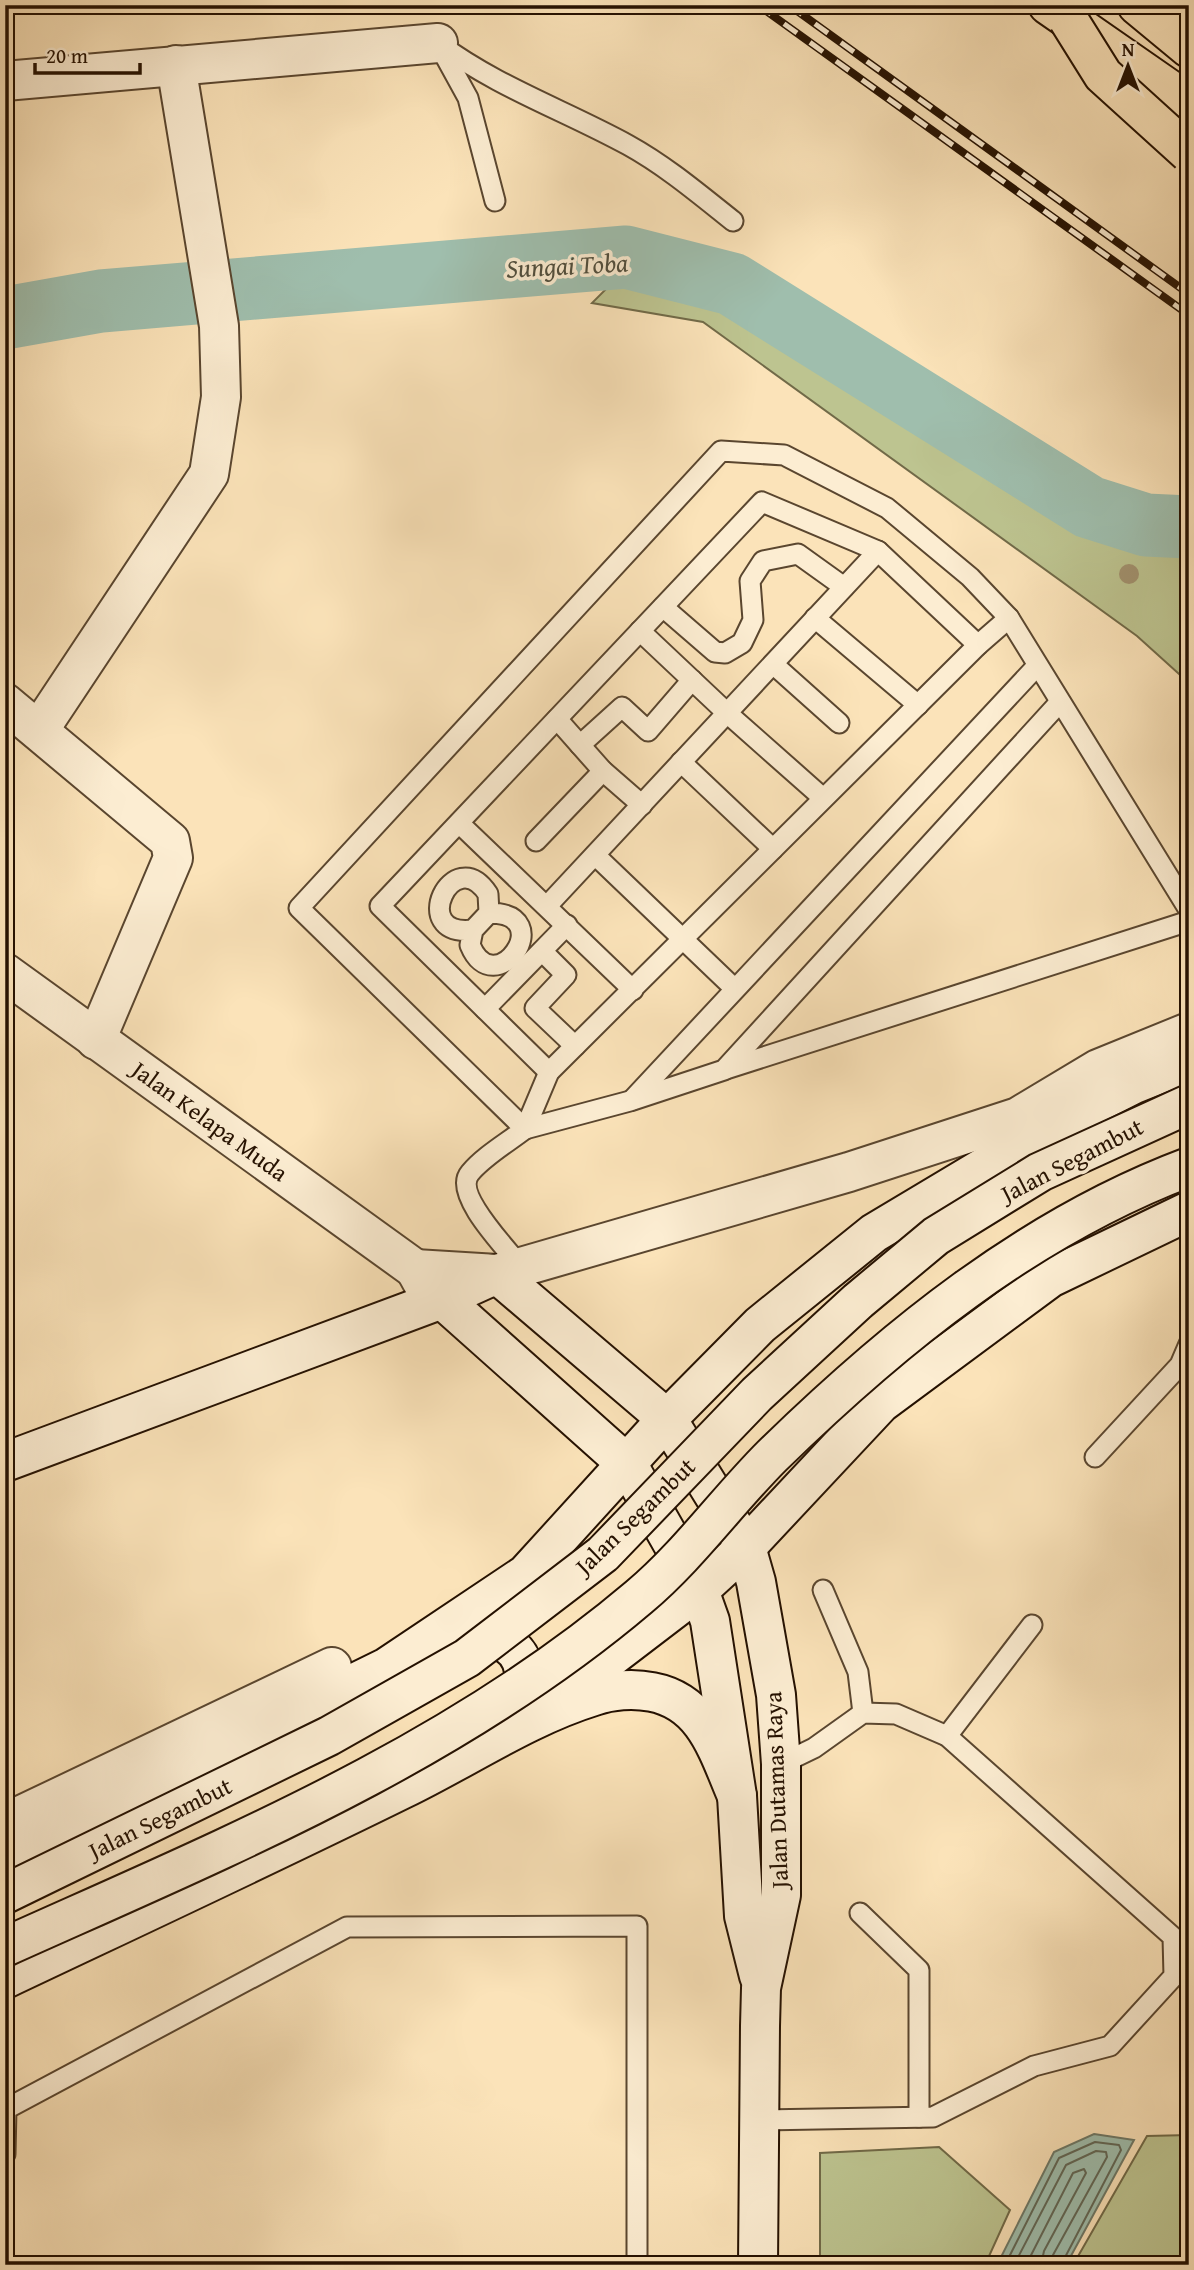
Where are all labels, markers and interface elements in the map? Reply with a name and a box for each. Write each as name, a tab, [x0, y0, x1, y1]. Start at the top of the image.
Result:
scale bar	[35, 32, 140, 76]
north arrow	[1092, 32, 1162, 102]
text: N	[1122, 35, 1135, 63]
text: 20 m	[46, 40, 88, 71]
water label: Sungai Toba	[505, 242, 629, 288]
street label: Jalan Kelapa Muda	[122, 1051, 296, 1190]
street label: Jalan Segambut	[992, 1109, 1150, 1212]
street label: Jalan Segambut	[565, 1449, 703, 1585]
street label: Jalan Dutamas Raya	[755, 1690, 797, 1892]
street label: Jalan Segambut	[80, 1768, 238, 1869]

